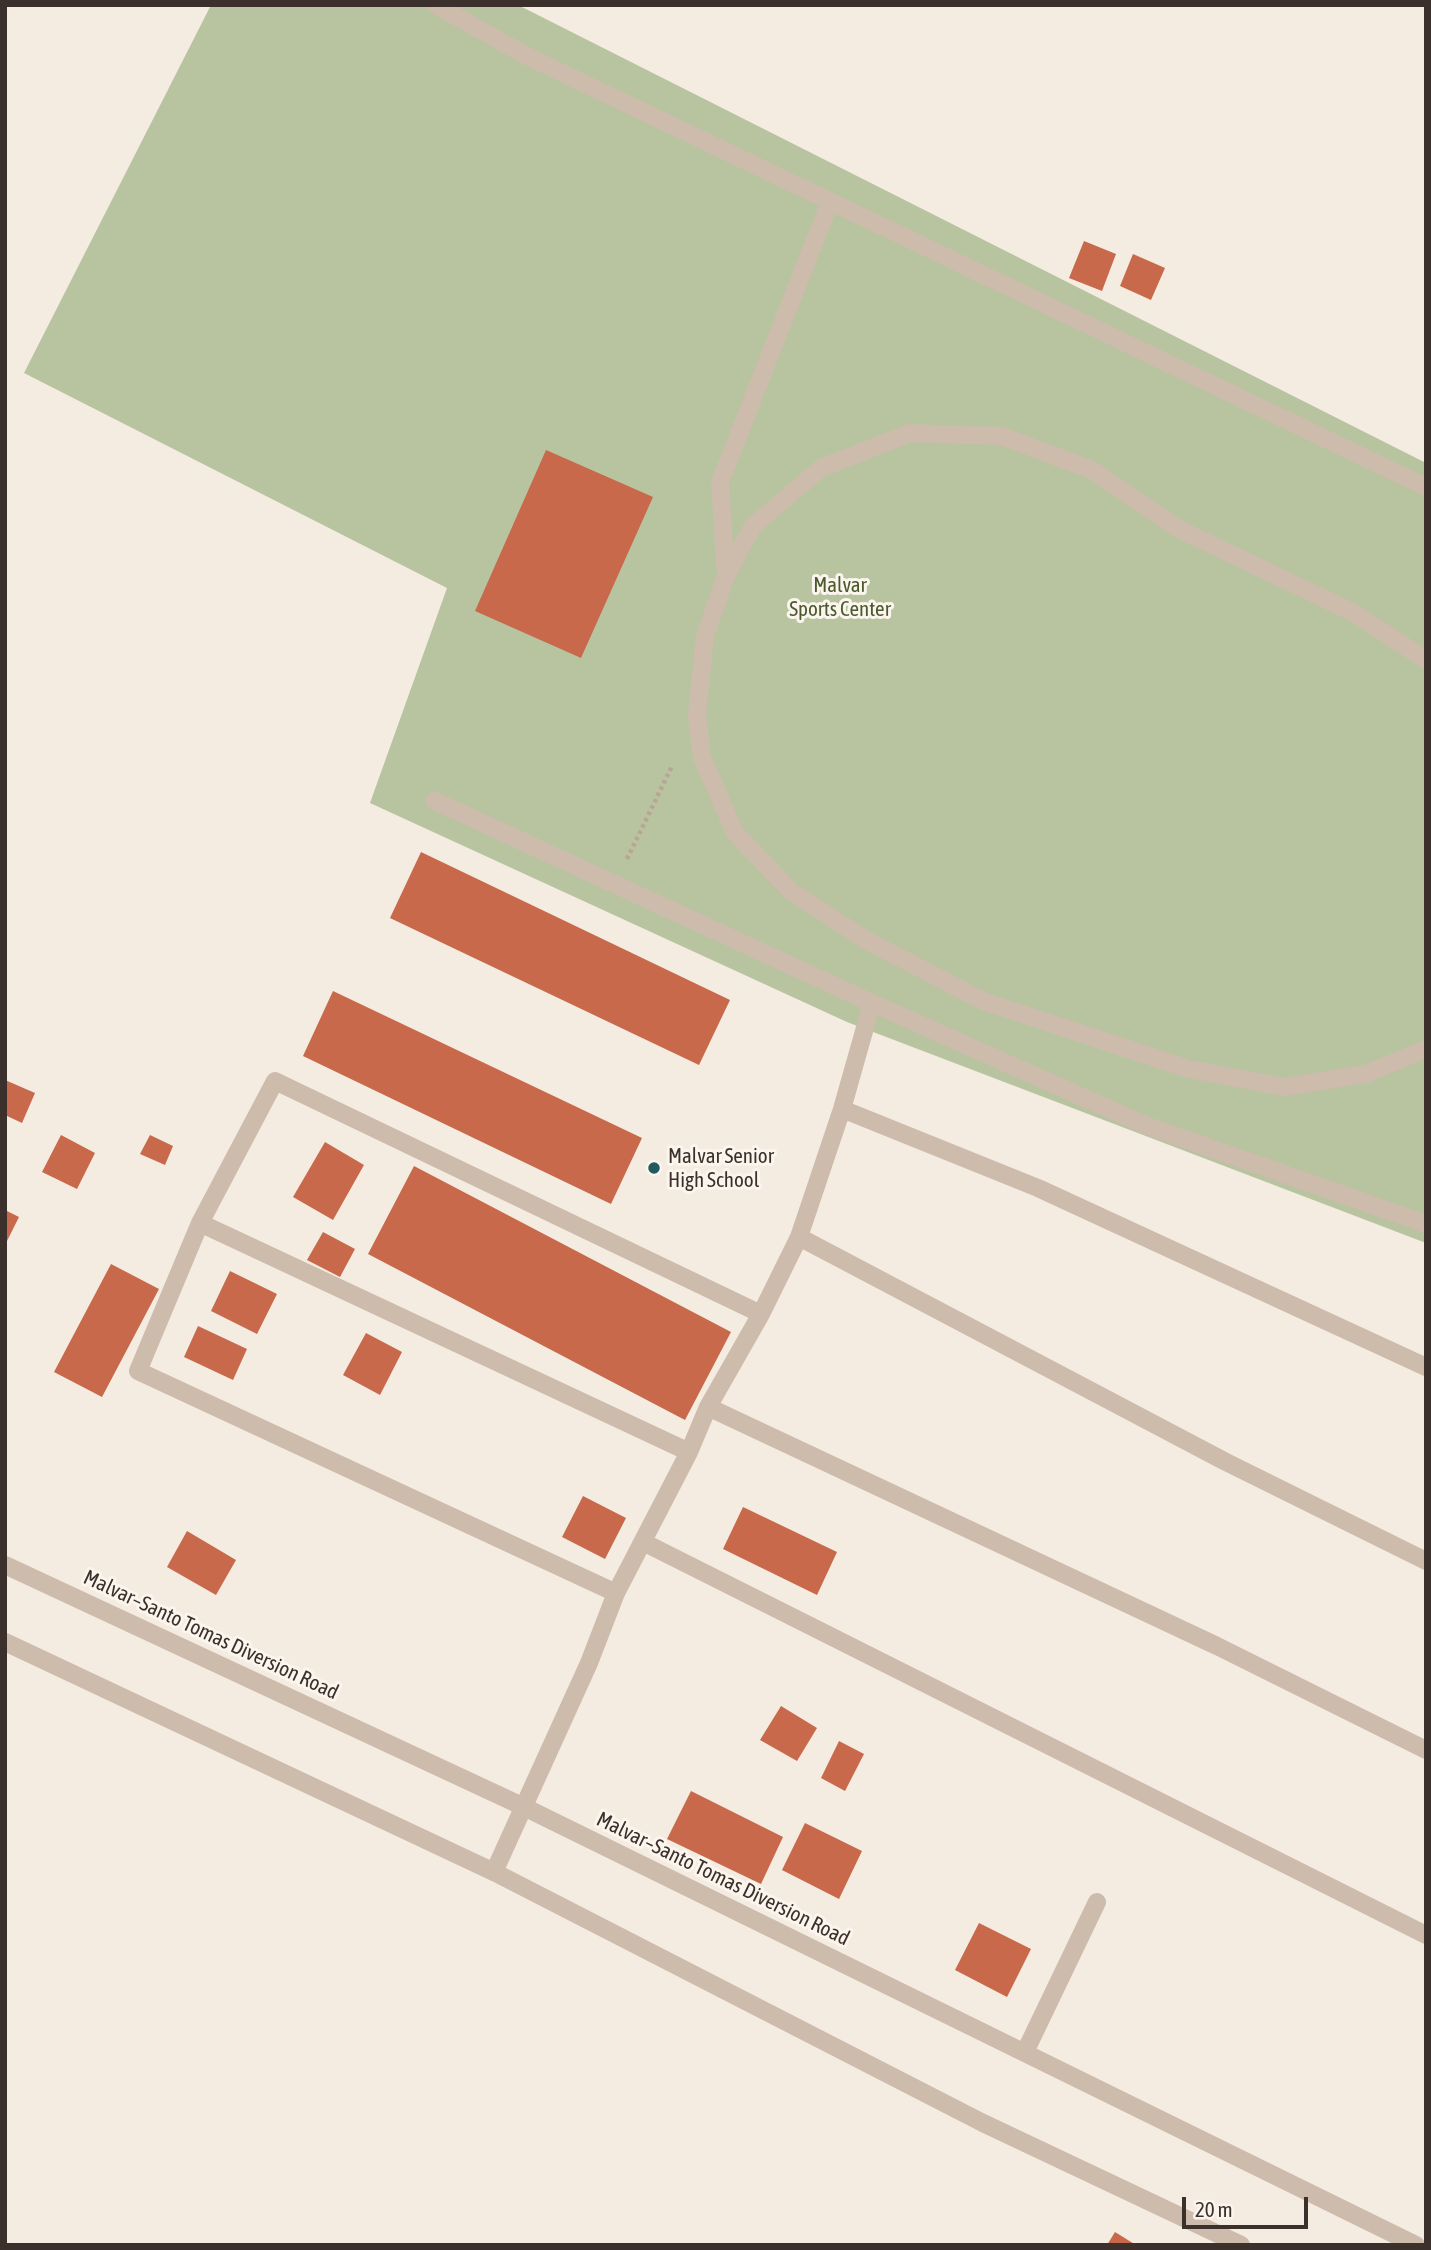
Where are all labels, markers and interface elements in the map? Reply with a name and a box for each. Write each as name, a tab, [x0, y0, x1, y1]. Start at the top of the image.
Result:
park label: Malvar Sports Center	[789, 572, 891, 622]
place label: Malvar Senior High School	[668, 1143, 774, 1193]
marker: Malvar Senior High School	[646, 1160, 662, 1176]
street label: Malvar–Santo Tomas Diversion Road	[80, 1565, 342, 1705]
street label: Malvar–Santo Tomas Diversion Road	[592, 1807, 854, 1951]
scale bar	[1186, 2184, 1312, 2228]
text: 20 m	[1195, 2197, 1233, 2221]

